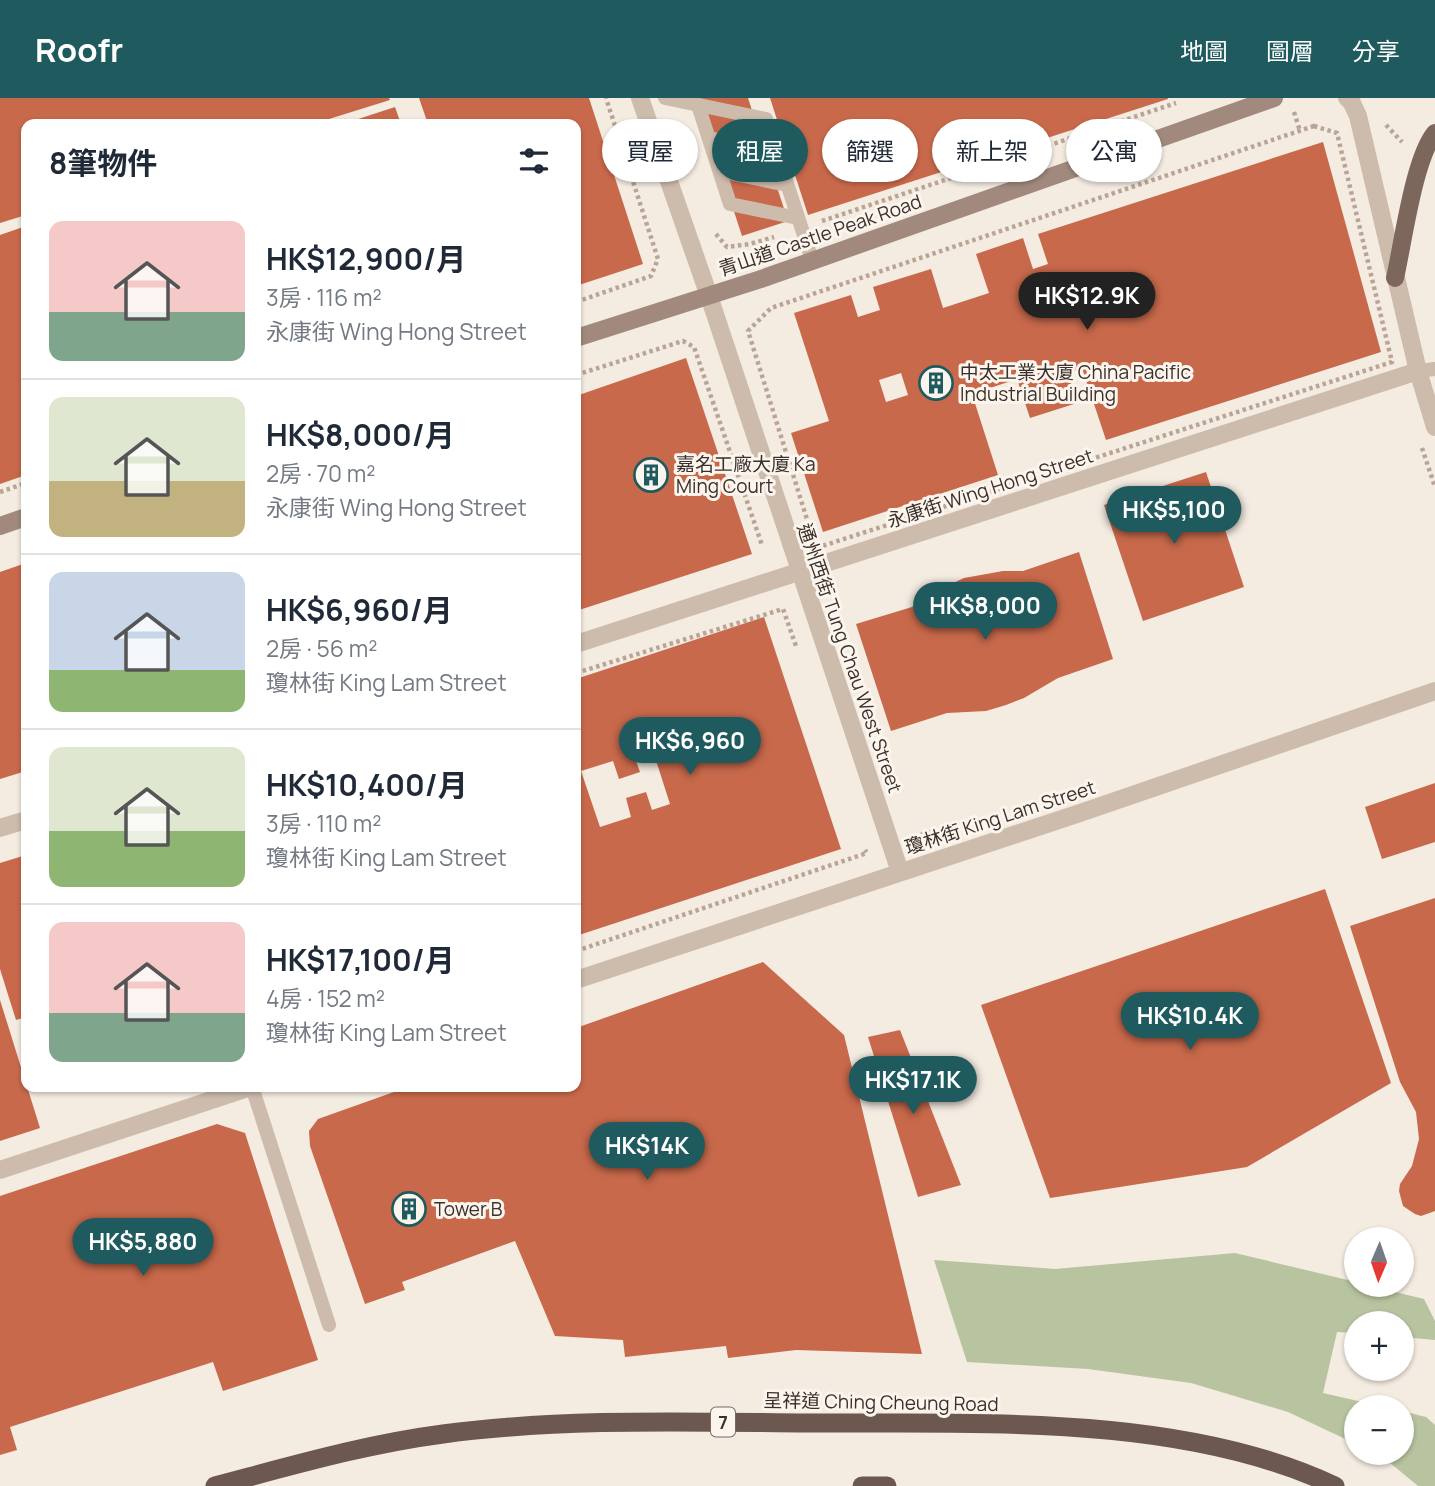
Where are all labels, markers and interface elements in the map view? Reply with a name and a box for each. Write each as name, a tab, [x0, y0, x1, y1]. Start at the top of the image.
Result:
text: Roofr	[35, 27, 123, 72]
text: 地圖	[1180, 34, 1228, 67]
text: 圖層	[1266, 34, 1314, 67]
text: 分享	[1352, 34, 1400, 67]
chip: 買屋	[602, 119, 698, 182]
chip: 租屋	[712, 119, 808, 182]
chip: 篩選	[822, 119, 918, 182]
chip: 新上架	[932, 119, 1052, 182]
chip: 公寓	[1066, 119, 1162, 182]
text: 8筆物件	[49, 142, 157, 183]
icon: filters	[515, 142, 553, 180]
street label: 青山道 Castle Peak Road	[715, 188, 925, 282]
text: HK$12,900/月	[266, 238, 466, 279]
icon: home	[105, 249, 189, 333]
pin: HK$12.9K	[1015, 272, 1159, 332]
text: HK$12.9K	[1034, 279, 1140, 311]
text: 3房 · 116 m²	[266, 281, 382, 313]
text: 永康街 Wing Hong Street	[266, 315, 527, 347]
place label: 中太工業大廈 China Pacific Industrial Building	[960, 359, 1191, 407]
building icon: 中太工業大廈 China Pacific Industrial Building	[917, 364, 955, 402]
text: HK$8,000/月	[266, 414, 455, 455]
icon: home	[105, 425, 189, 509]
street label: 永康街 Wing Hong Street	[884, 442, 1096, 534]
place label: 嘉名工廠大廈 Ka Ming Court	[676, 451, 816, 499]
building icon: 嘉名工廠大廈 Ka Ming Court	[632, 456, 670, 494]
text: 2房 · 70 m²	[266, 457, 375, 489]
pin: HK$5,100	[1102, 486, 1246, 546]
text: 永康街 Wing Hong Street	[266, 491, 527, 523]
text: HK$5,100	[1122, 493, 1226, 525]
street label: 通州西街 Tung Chau West Street	[792, 520, 908, 796]
pin: HK$8,000	[913, 582, 1057, 642]
text: HK$6,960/月	[266, 589, 453, 630]
text: HK$8,000	[929, 589, 1041, 621]
icon: home	[105, 600, 189, 684]
text: 2房 · 56 m²	[266, 632, 377, 664]
text: 瓊林街 King Lam Street	[266, 666, 507, 698]
pin: HK$6,960	[618, 718, 762, 777]
text: HK$6,960	[635, 724, 745, 756]
text: HK$10,400/月	[266, 764, 468, 805]
street label: 瓊林街 King Lam Street	[901, 774, 1099, 860]
icon: home	[105, 775, 189, 859]
text: 3房 · 110 m²	[266, 807, 381, 839]
text: 瓊林街 King Lam Street	[266, 841, 507, 873]
text: HK$17,100/月	[266, 939, 455, 980]
icon: home	[105, 950, 189, 1034]
text: 4房 · 152 m²	[266, 982, 385, 1014]
pin: HK$10.4K	[1118, 992, 1262, 1052]
text: HK$10.4K	[1137, 999, 1243, 1031]
text: 瓊林街 King Lam Street	[266, 1016, 507, 1048]
pin: HK$17.1K	[841, 1056, 985, 1116]
text: HK$17.1K	[865, 1063, 961, 1095]
pin: HK$14K	[590, 1122, 704, 1182]
text: HK$14K	[605, 1129, 689, 1161]
building icon: Tower B	[390, 1190, 428, 1228]
place label: Tower B	[434, 1196, 503, 1222]
pin: HK$5,880	[71, 1218, 215, 1278]
text: HK$5,880	[89, 1225, 198, 1257]
north arrow	[1344, 1227, 1414, 1297]
map controls	[1344, 1227, 1414, 1465]
button: +	[1344, 1311, 1414, 1381]
street label: 呈祥道 Ching Cheung Road	[763, 1387, 999, 1417]
button: −	[1344, 1395, 1414, 1465]
road number: 7	[711, 1408, 735, 1436]

